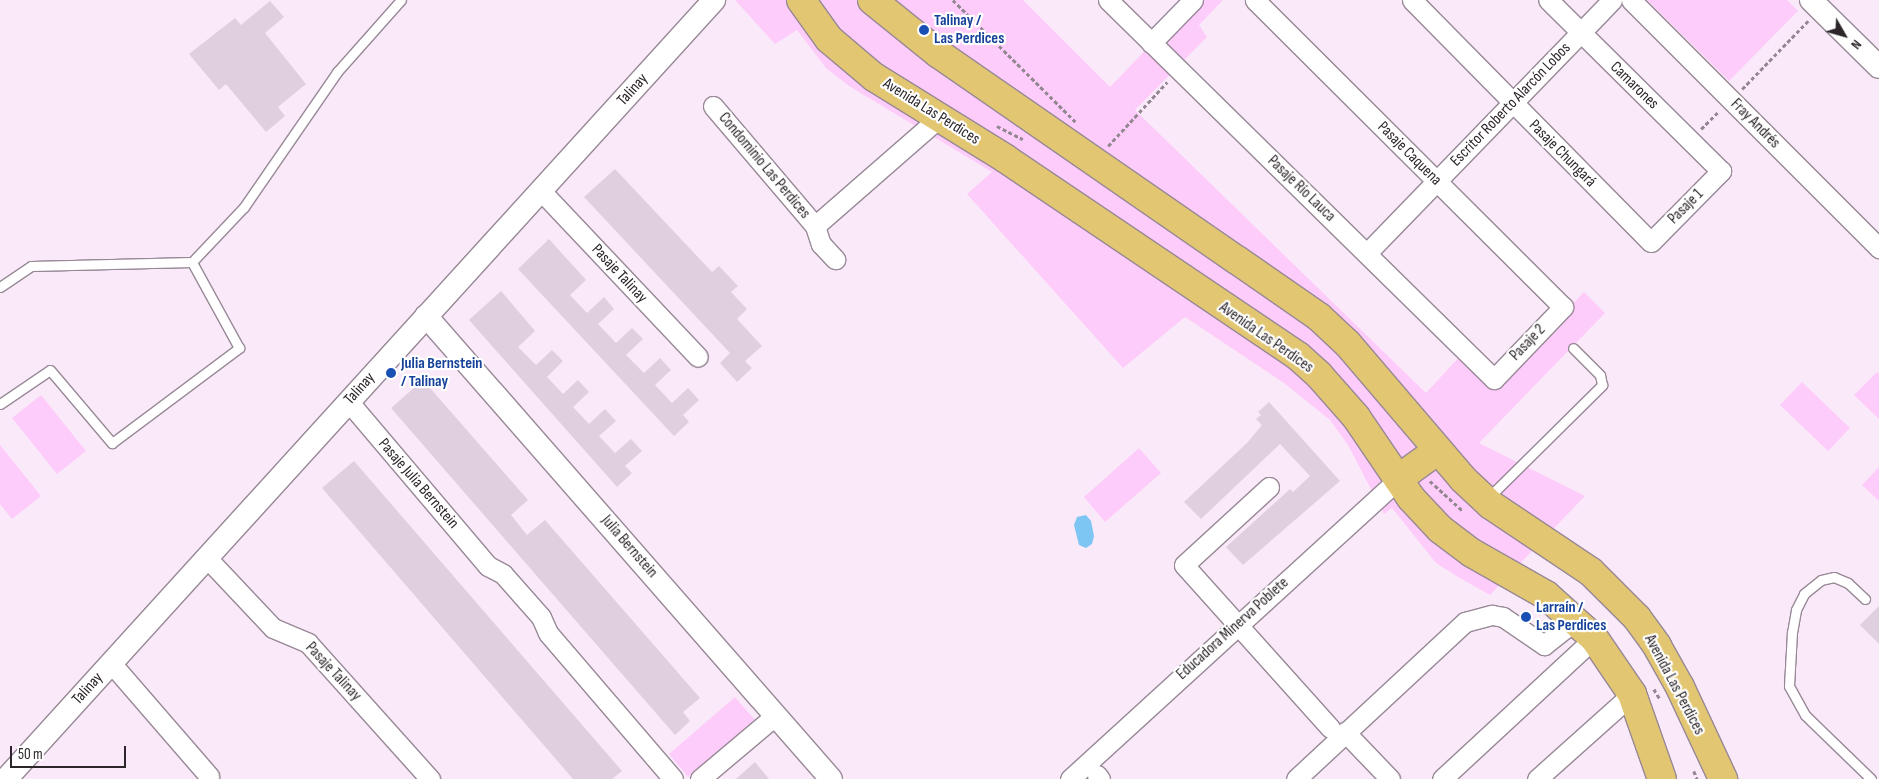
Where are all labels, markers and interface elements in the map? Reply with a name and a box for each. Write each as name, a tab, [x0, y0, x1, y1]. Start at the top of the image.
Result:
north arrow	[1819, 10, 1869, 60]
place label: Talinay / Las Perdices	[934, 11, 1004, 49]
marker: Talinay / Las Perdices	[918, 24, 930, 36]
text: N	[1847, 36, 1865, 53]
street label: Escritor Roberto Alarcón Lobos	[1447, 39, 1575, 171]
street label: Camarones	[1606, 58, 1662, 114]
street label: Talinay	[614, 70, 652, 110]
street label: Avenida Las Perdices	[879, 75, 983, 149]
street label: Fray Andrés	[1726, 95, 1784, 153]
street label: Condominio Las Perdices	[714, 109, 814, 223]
street label: Pasaje Chungará	[1524, 116, 1600, 192]
street label: Pasaje Caquena	[1373, 118, 1445, 190]
street label: Pasaje Río Lauca	[1263, 152, 1339, 226]
street label: Pasaje 1	[1664, 185, 1708, 229]
street label: Pasaje Talinay	[587, 241, 651, 307]
street label: Avenida Las Perdices	[1215, 298, 1317, 378]
street label: Pasaje 2	[1506, 321, 1550, 365]
place label: Julia Bernstein / Talinay	[401, 354, 482, 392]
marker: Julia Bernstein / Talinay	[385, 367, 397, 379]
street label: Talinay	[341, 369, 379, 409]
street label: Pasaje Julia Bernstein	[374, 435, 462, 533]
street label: Julia Bernstein	[597, 512, 661, 582]
street label: Educadora Minerva Poblete	[1173, 574, 1293, 684]
place label: Larraín / Las Perdices	[1536, 598, 1606, 636]
marker: Larraín / Las Perdices	[1520, 611, 1532, 623]
street label: Avenida Las Perdices	[1640, 632, 1708, 738]
street label: Pasaje Talinay	[301, 639, 365, 705]
street label: Talinay	[69, 669, 107, 709]
scale bar	[12, 736, 129, 768]
text: 50 m	[18, 745, 43, 764]

